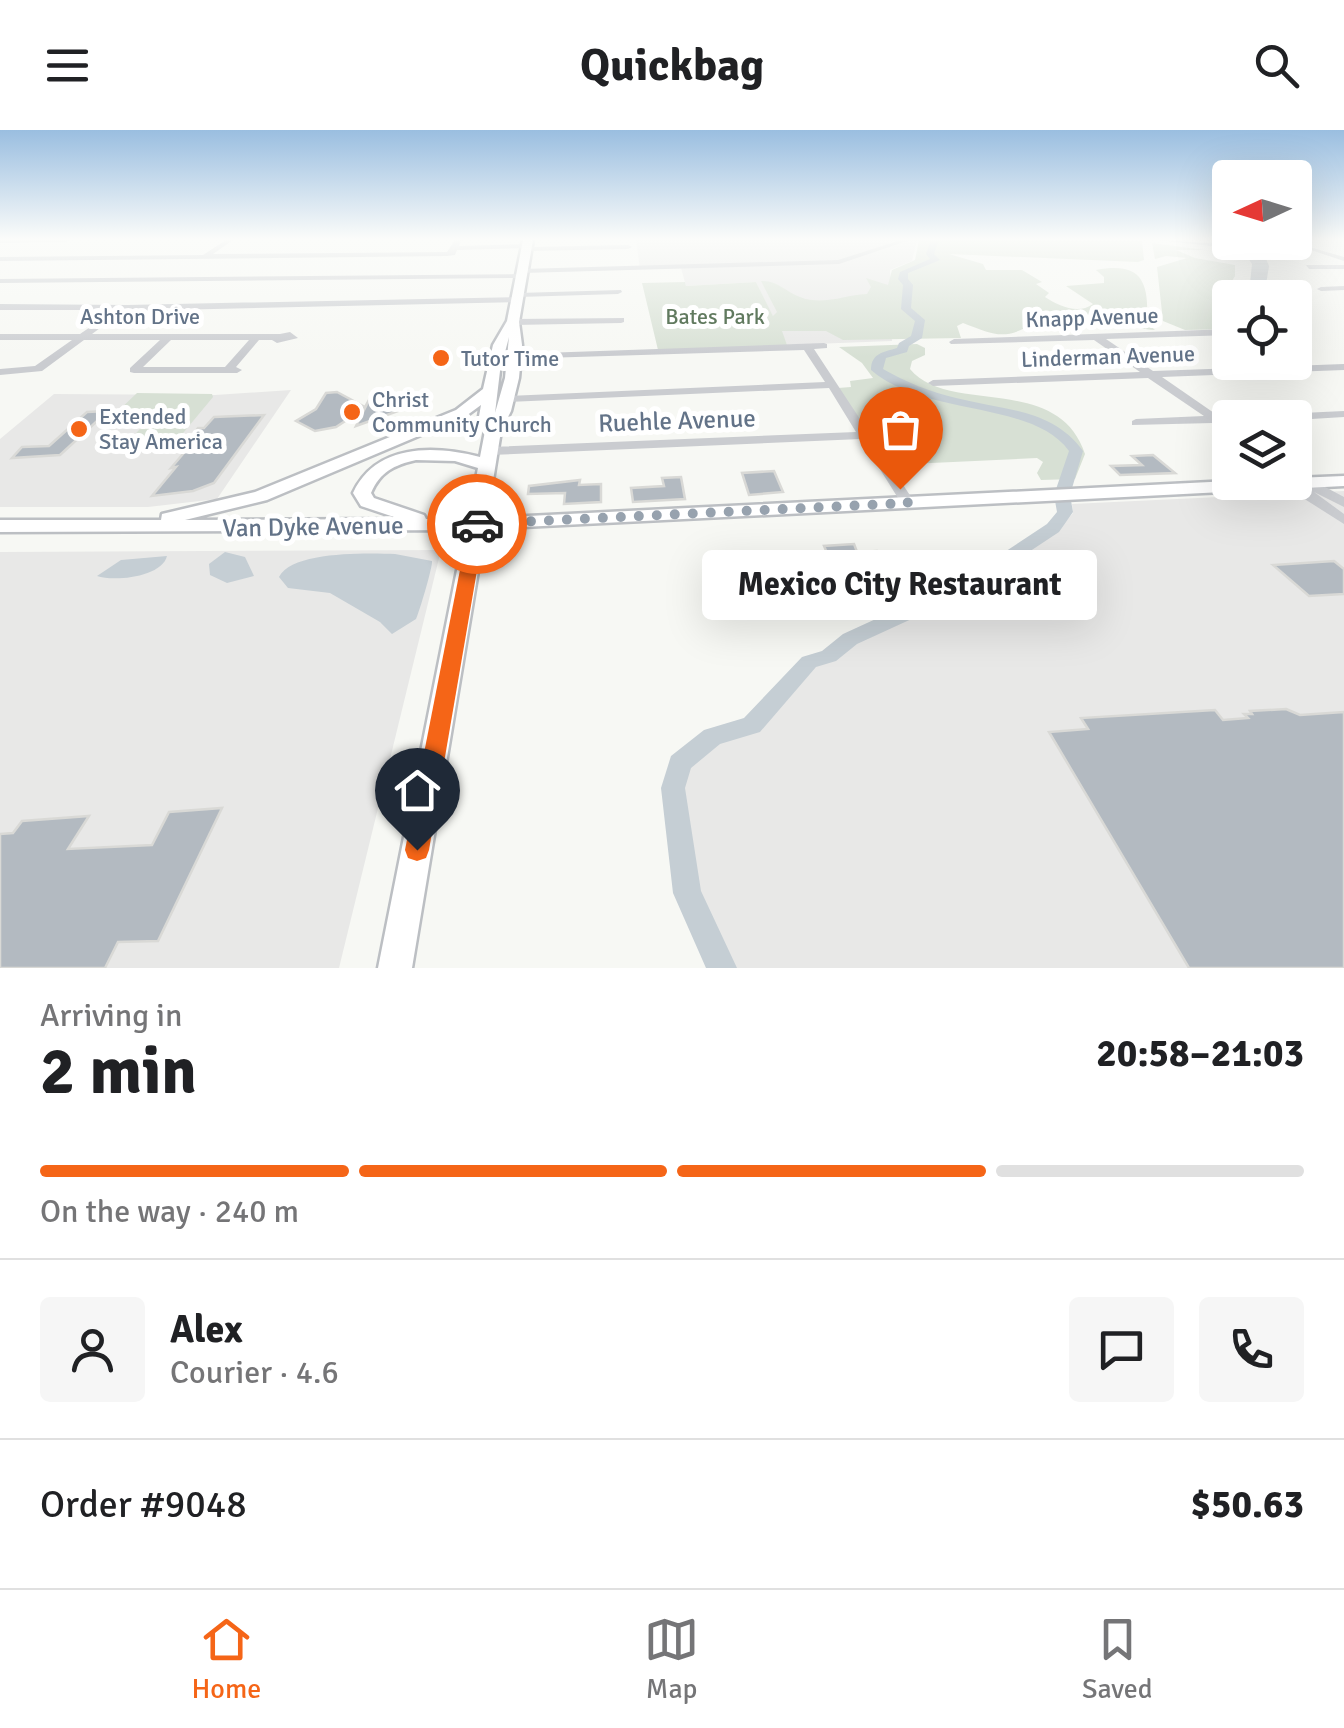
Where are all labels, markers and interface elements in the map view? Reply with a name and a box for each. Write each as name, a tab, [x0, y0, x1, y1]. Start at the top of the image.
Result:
icon: menu	[40, 38, 95, 93]
text: Quickbag	[580, 38, 764, 93]
icon: search	[1249, 38, 1304, 93]
north arrow	[1212, 160, 1312, 260]
map controls	[1212, 160, 1312, 500]
button: locate	[1212, 280, 1312, 380]
street label: Knapp Avenue	[1025, 302, 1159, 333]
street label: Ashton Drive	[80, 303, 200, 330]
park label: Bates Park	[665, 303, 765, 330]
street label: Linderman Avenue	[1021, 340, 1196, 373]
place label: Tutor Time	[461, 345, 559, 372]
marker: Tutor Time	[430, 347, 452, 369]
place label: Christ Community Church	[372, 386, 552, 438]
pin	[858, 387, 943, 490]
button: layers	[1212, 400, 1312, 500]
marker: Christ Community Church	[341, 401, 363, 423]
street label: Ruehle Avenue	[598, 402, 756, 439]
icon: bag	[873, 402, 928, 457]
place label: Extended Stay America	[99, 403, 223, 455]
marker: Extended Stay America	[68, 418, 90, 440]
courier	[427, 474, 527, 574]
icon: car	[450, 497, 505, 552]
street label: Van Dyke Avenue	[222, 509, 404, 544]
callout: Mexico City Restaurant	[702, 549, 1098, 619]
text: Mexico City Restaurant	[737, 565, 1062, 604]
pin	[375, 748, 460, 851]
icon: home	[390, 763, 445, 818]
text: Arriving in	[40, 996, 182, 1035]
text: 20:58–21:03	[1096, 1030, 1304, 1077]
text: 2 min	[40, 1032, 197, 1112]
text: On the way · 240 m	[40, 1192, 299, 1231]
button: person	[40, 1297, 145, 1402]
button: chat	[1069, 1297, 1174, 1402]
button: phone	[1199, 1297, 1304, 1402]
text: Alex	[170, 1306, 243, 1353]
text: Courier · 4.6	[170, 1353, 339, 1392]
text: Order #9048	[40, 1481, 247, 1528]
text: $50.63	[1191, 1481, 1304, 1528]
tab: Home	[191, 1612, 261, 1706]
tab: Map	[644, 1612, 699, 1706]
tab: Saved	[1082, 1612, 1153, 1706]

